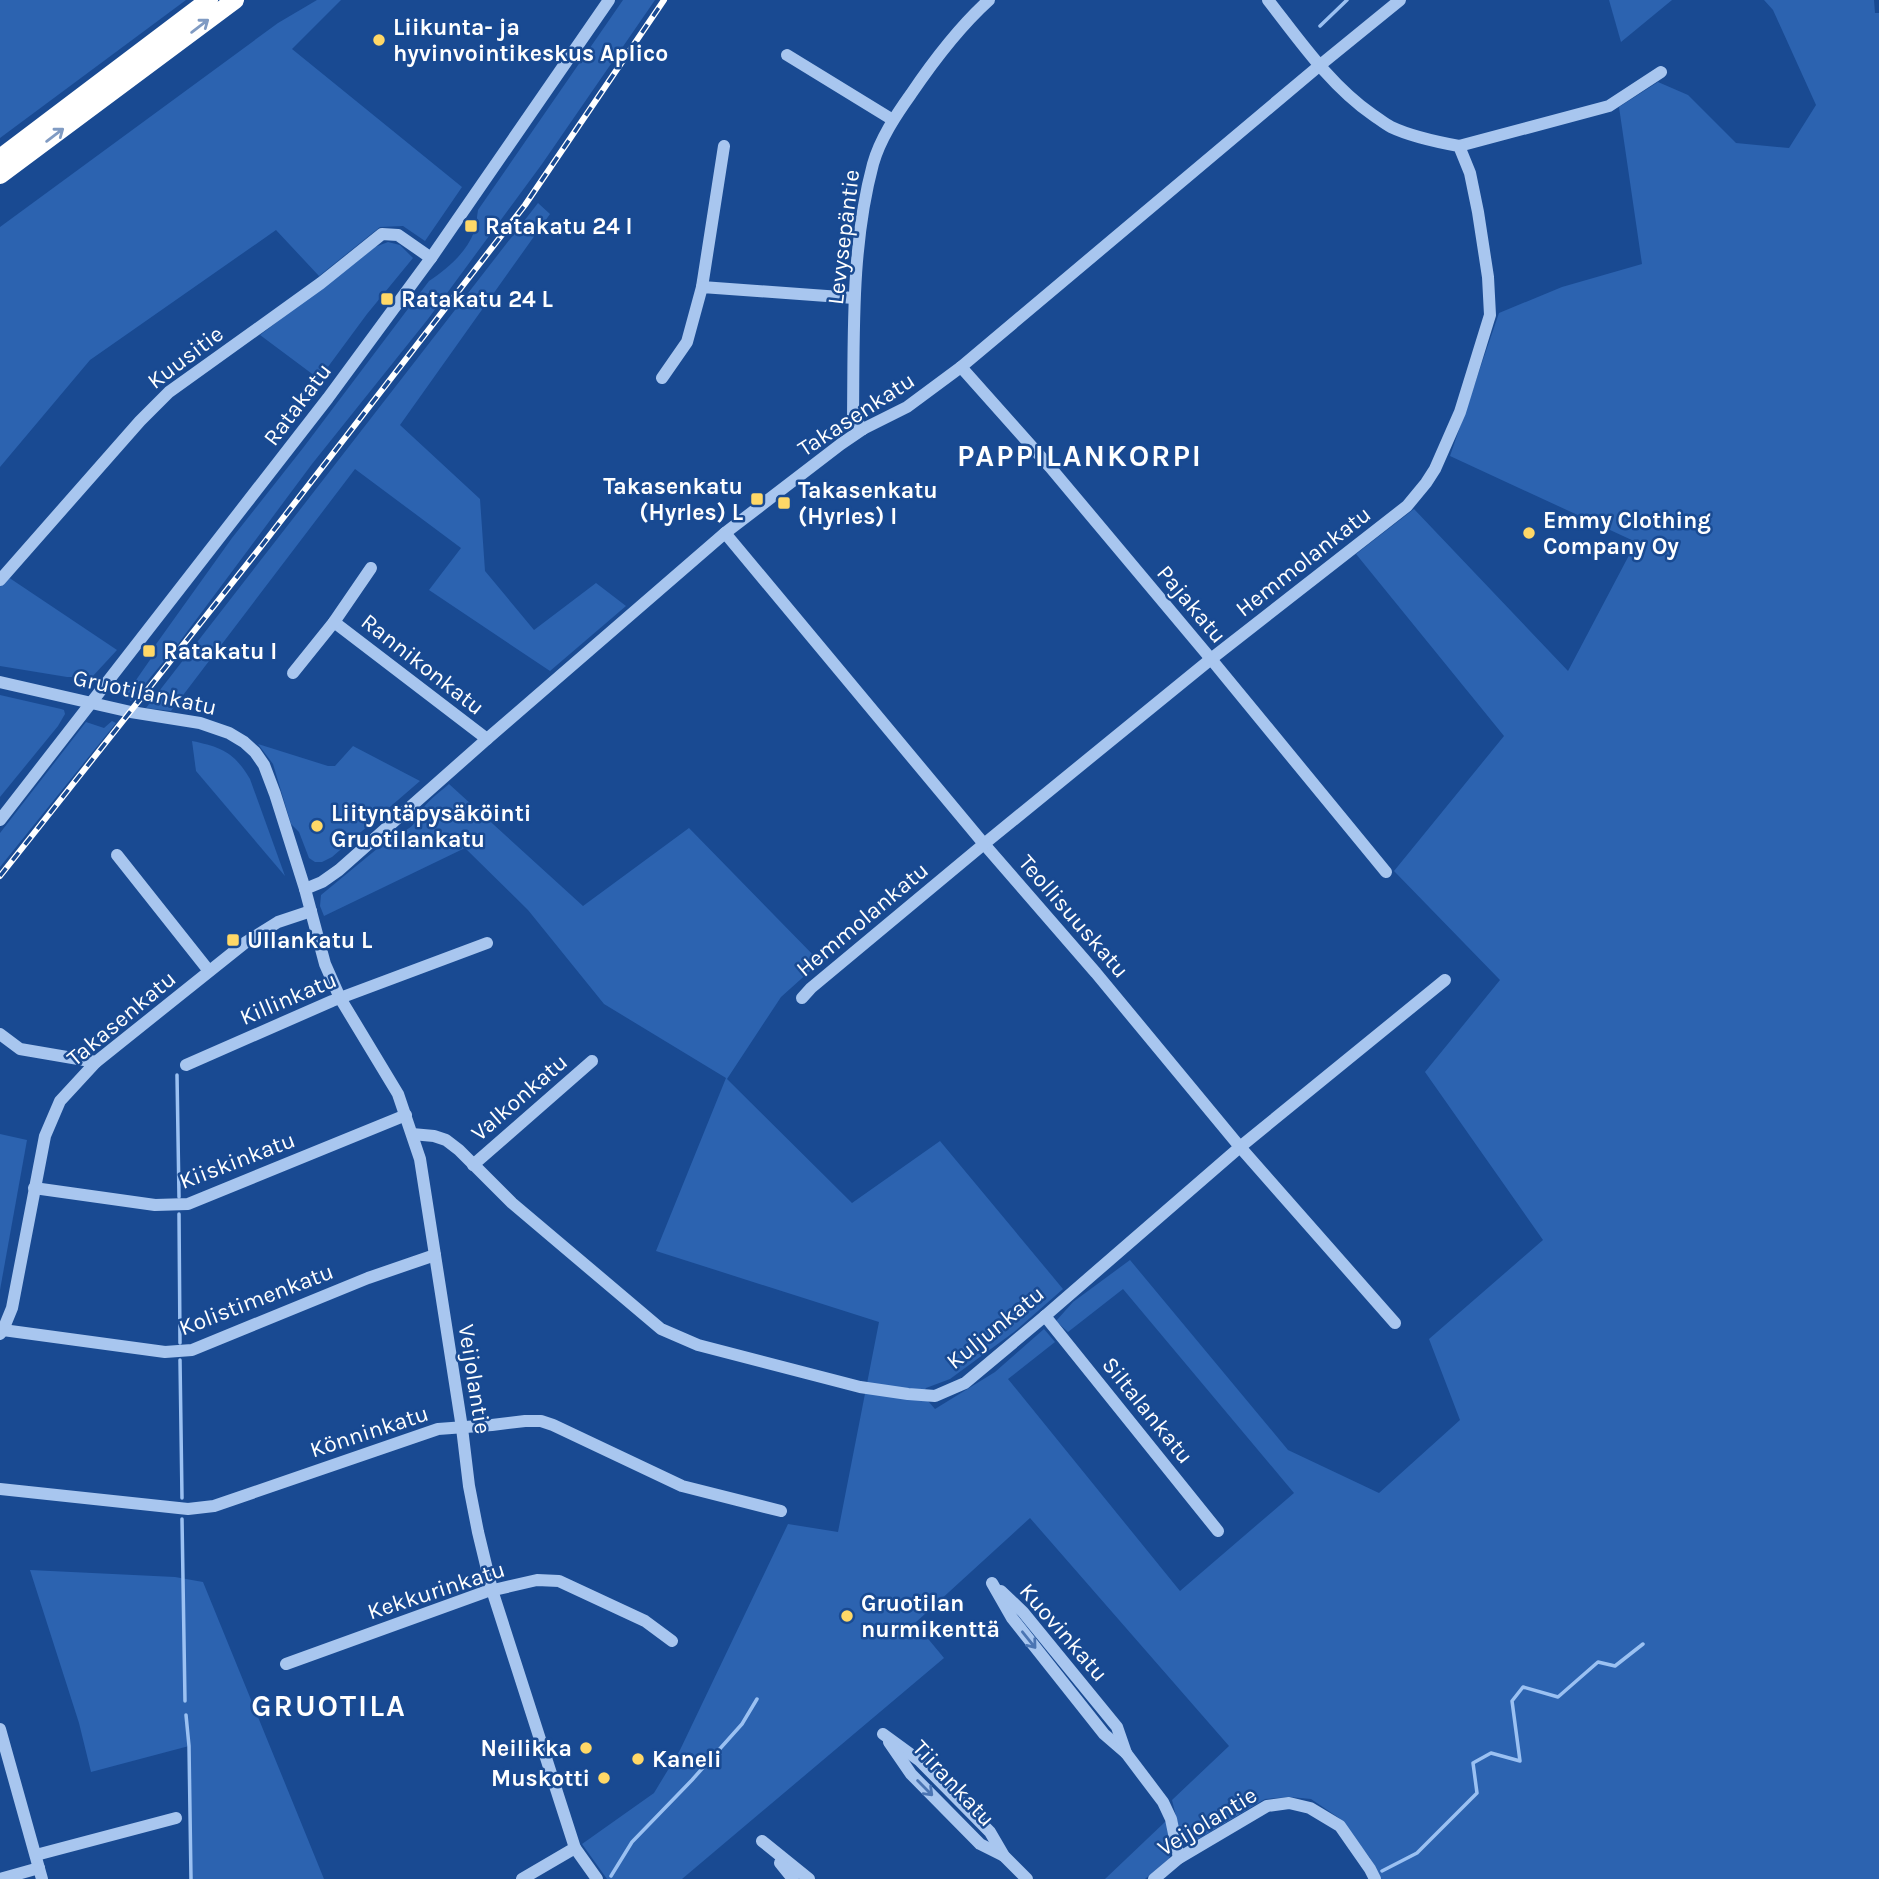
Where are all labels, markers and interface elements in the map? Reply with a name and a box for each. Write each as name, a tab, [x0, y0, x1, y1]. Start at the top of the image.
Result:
place label: Liikunta- ja hyvinvointikeskus Aplico	[393, 14, 668, 67]
one-way arrow	[190, 19, 209, 34]
marker: Liikunta- ja hyvinvointikeskus Aplico	[371, 32, 387, 48]
one-way arrow	[45, 127, 64, 142]
street label: Levysepäntie	[822, 168, 865, 306]
place label: Ratakatu 24 I	[485, 213, 633, 240]
marker: Ratakatu 24 I	[463, 218, 479, 234]
place label: Ratakatu 24 L	[401, 286, 553, 313]
marker: Ratakatu 24 L	[379, 291, 395, 307]
street label: Kuusitie	[142, 320, 229, 395]
street label: Ratakatu	[258, 358, 337, 451]
street label: Takasenkatu	[793, 367, 920, 462]
district label: PAPPILANKORPI	[957, 438, 1203, 474]
place label: Takasenkatu (Hyrles) L	[603, 473, 743, 526]
place label: Takasenkatu (Hyrles) I	[798, 477, 938, 530]
marker: Takasenkatu (Hyrles) L	[749, 491, 765, 507]
marker: Takasenkatu (Hyrles) I	[776, 495, 792, 511]
street label: Hemmolankatu	[1230, 500, 1376, 623]
place label: Emmy Clothing Company Oy	[1543, 507, 1711, 560]
marker: Emmy Clothing Company Oy	[1521, 525, 1537, 541]
street label: Pajakatu	[1151, 560, 1232, 649]
street label: Rannikonkatu	[356, 608, 490, 721]
place label: Ratakatu I	[163, 638, 277, 665]
marker: Ratakatu I	[141, 643, 157, 659]
street label: Gruotilankatu	[71, 664, 219, 721]
place label: Liityntäpysäköinti Gruotilankatu	[331, 800, 531, 853]
marker: Liityntäpysäköinti Gruotilankatu	[309, 818, 325, 834]
street label: Teollisuuskatu	[1013, 849, 1134, 983]
street label: Hemmolankatu	[791, 856, 934, 982]
place label: Ullankatu L	[247, 927, 372, 954]
marker: Ullankatu L	[225, 932, 241, 948]
street label: Takasenkatu	[61, 965, 181, 1072]
street label: Killinkatu	[236, 966, 341, 1031]
street label: Valkonkatu	[466, 1048, 573, 1147]
street label: Kiiskinkatu	[176, 1126, 299, 1195]
street label: Kolistimenkatu	[175, 1258, 337, 1341]
street label: Kuljunkatu	[941, 1280, 1049, 1375]
street label: Veijolantie	[452, 1322, 497, 1436]
street label: Siltalankatu	[1096, 1351, 1199, 1469]
street label: Könninkatu	[306, 1400, 432, 1463]
street label: Kekkurinkatu	[364, 1556, 508, 1625]
street label: Kuovinkatu	[1014, 1578, 1113, 1687]
place label: Gruotilan nurmikenttä	[861, 1590, 1000, 1643]
marker: Gruotilan nurmikenttä	[839, 1608, 855, 1624]
one-way arrow	[1021, 1631, 1037, 1649]
district label: GRUOTILA	[251, 1688, 407, 1724]
place label: Neilikka	[481, 1735, 572, 1762]
street label: Tiirankatu	[907, 1735, 1000, 1832]
marker: Neilikka	[578, 1740, 594, 1756]
place label: Kaneli	[652, 1746, 722, 1773]
marker: Kaneli	[630, 1751, 646, 1767]
place label: Muskotti	[491, 1765, 590, 1792]
marker: Muskotti	[596, 1770, 612, 1786]
one-way arrow	[916, 1780, 933, 1797]
street label: Veijolantie	[1153, 1781, 1262, 1862]

